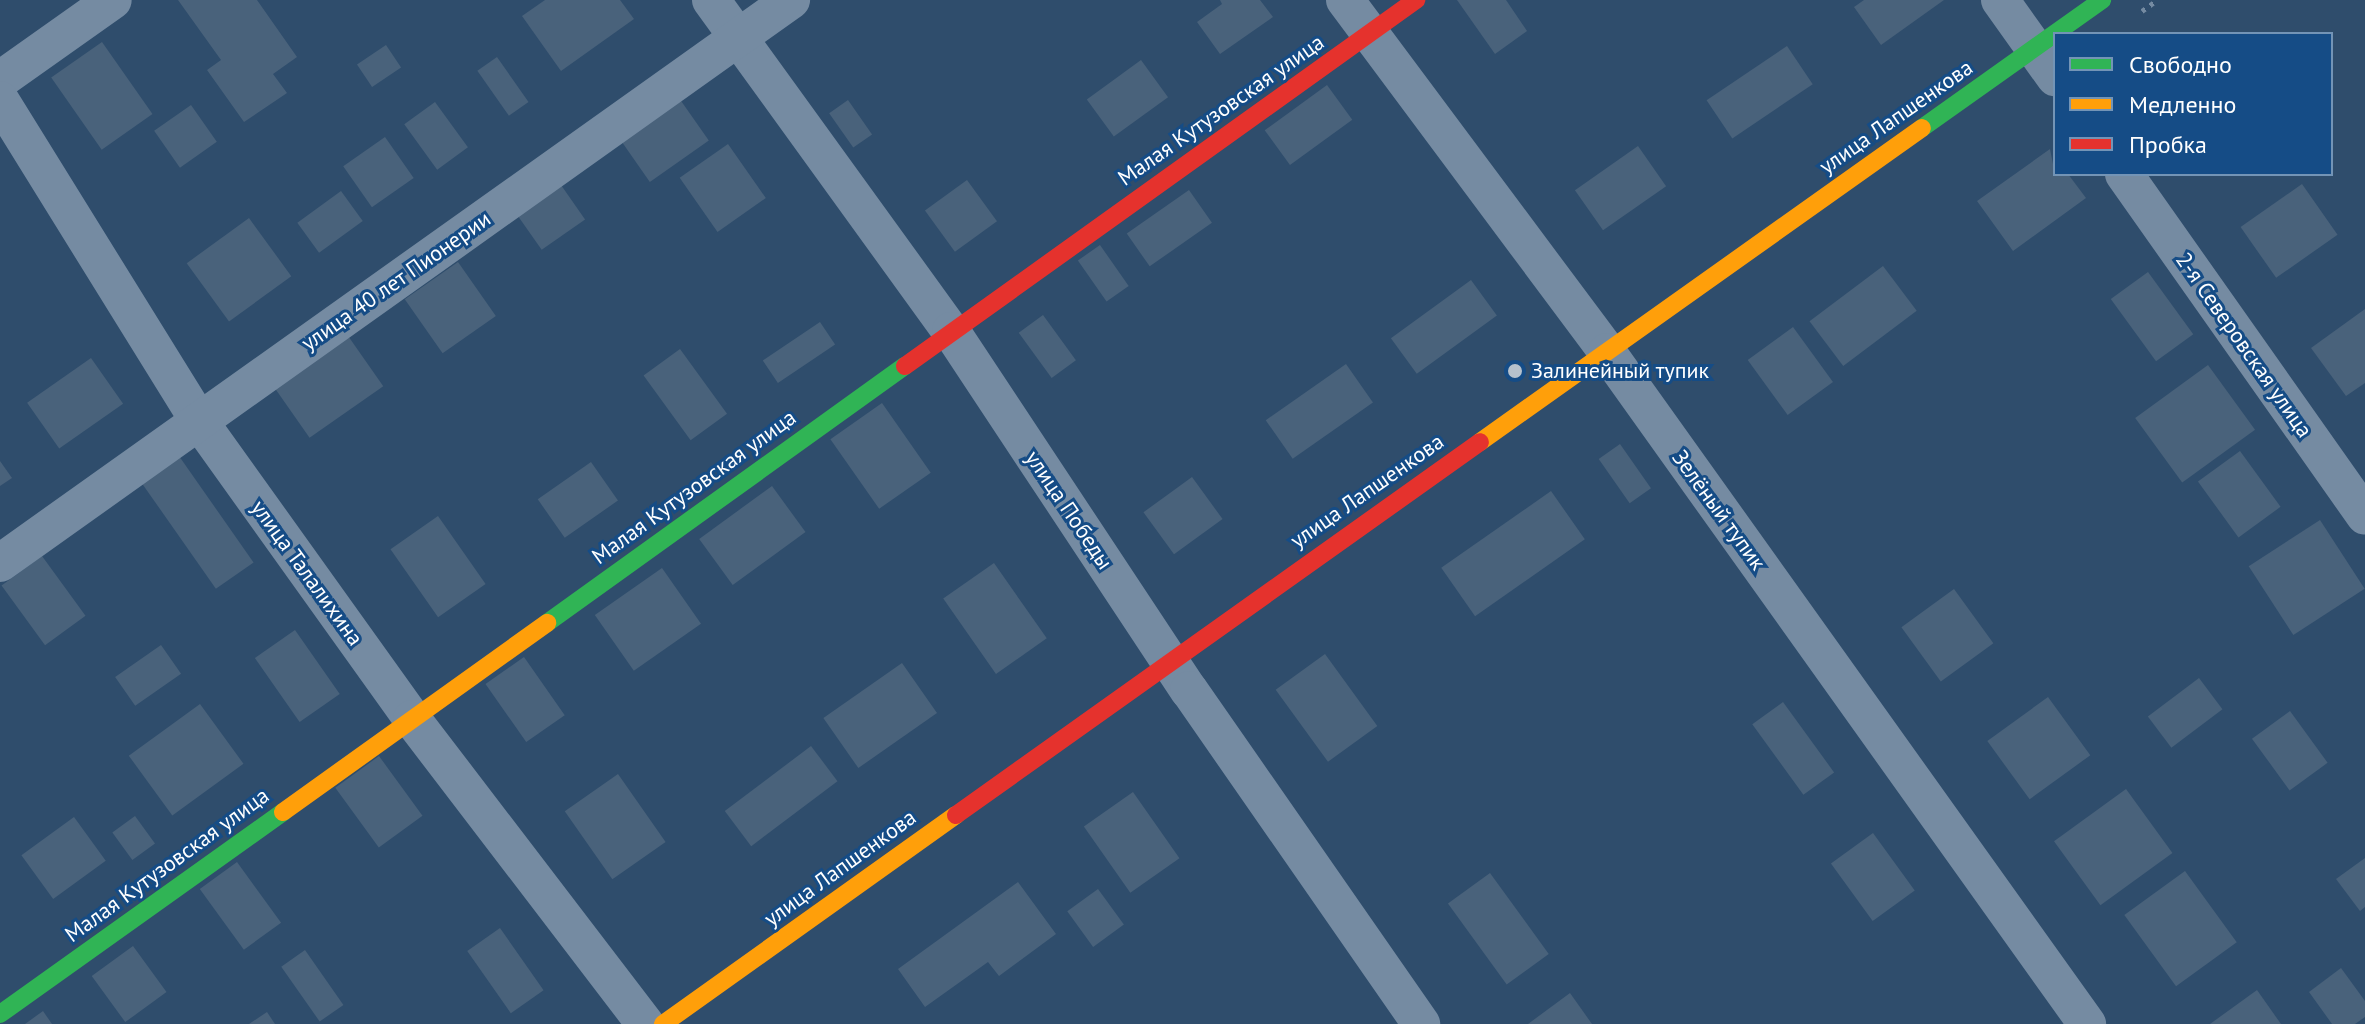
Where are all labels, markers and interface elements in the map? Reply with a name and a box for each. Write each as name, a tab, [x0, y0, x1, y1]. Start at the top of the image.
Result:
street label: Малая Кутузовская улица	[1113, 29, 1329, 191]
legend	[2053, 32, 2333, 176]
text: Свободно	[2129, 49, 2232, 80]
street label: улица Лапшенкова	[1814, 54, 1978, 180]
text: Медленно	[2129, 89, 2236, 120]
text: Пробка	[2129, 129, 2207, 160]
street label: улица 40 лет Пионерии	[296, 205, 496, 357]
street label: 2-я Северовская улица	[2170, 247, 2318, 443]
place label: Залинейный тупик	[1531, 358, 1710, 384]
marker: Залинейный тупик	[1506, 362, 1524, 380]
street label: Малая Кутузовская улица	[587, 404, 801, 570]
street label: улица Лапшенкова	[1285, 428, 1449, 554]
street label: Зелёный тупик	[1666, 445, 1772, 575]
street label: улица Победы	[1020, 446, 1118, 574]
street label: улица Талалихина	[245, 495, 369, 651]
street label: Малая Кутузовская улица	[60, 782, 274, 948]
street label: улица Лапшенкова	[759, 804, 921, 932]

